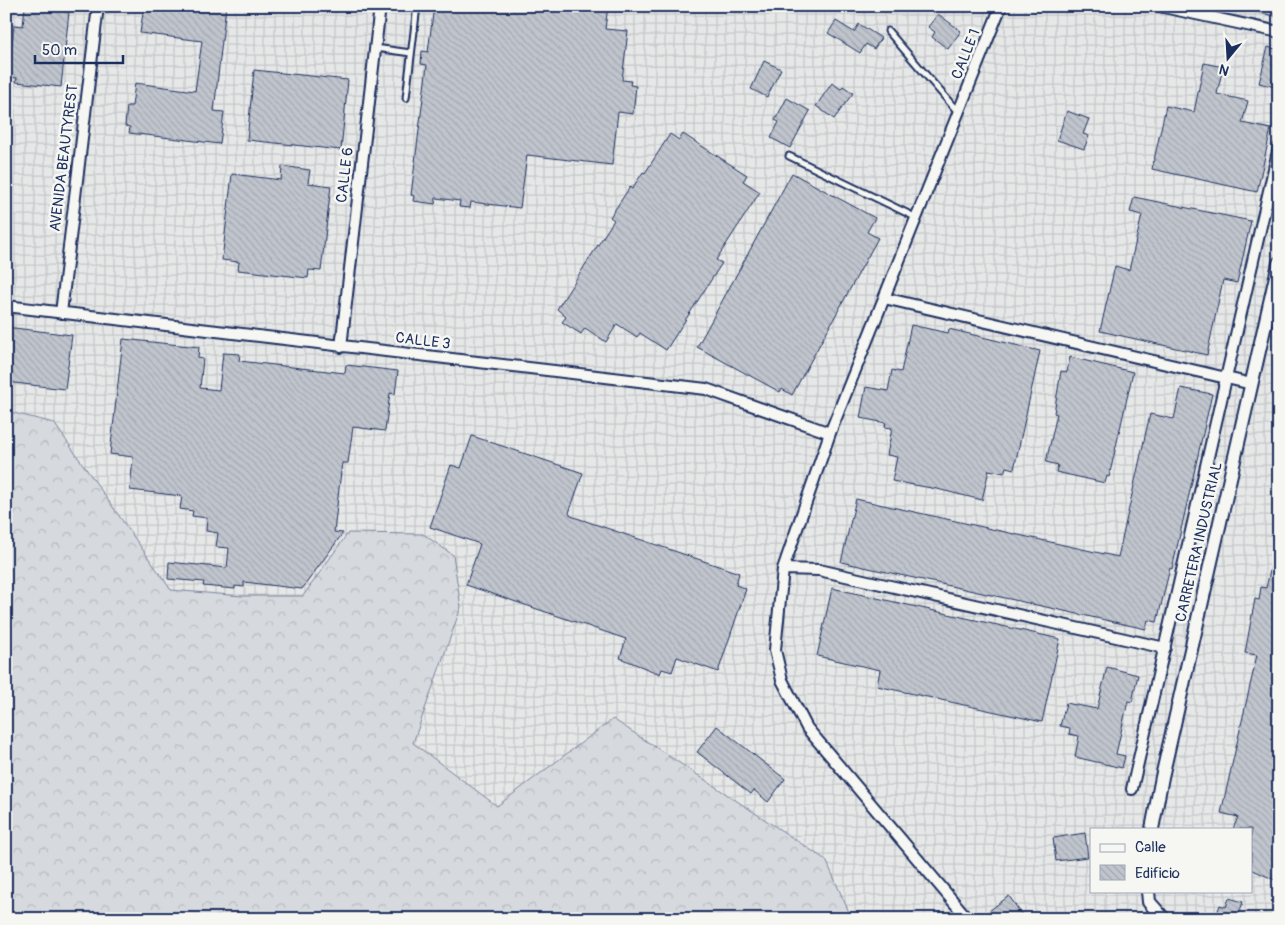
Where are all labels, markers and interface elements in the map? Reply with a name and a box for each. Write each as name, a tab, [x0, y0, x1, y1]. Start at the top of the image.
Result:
street label: CALLE 1	[947, 26, 985, 82]
scale bar	[35, 32, 122, 64]
north arrow	[1202, 32, 1252, 82]
text: 50 m	[42, 41, 77, 60]
text: N	[1217, 60, 1231, 79]
street label: AVENIDA BEAUTYREST	[46, 83, 82, 233]
street label: CALLE 6	[332, 146, 358, 204]
street label: CALLE 3	[394, 328, 452, 354]
street label: CARRETERA INDUSTRIAL	[1171, 460, 1227, 624]
legend	[1090, 828, 1252, 892]
text: Calle	[1135, 838, 1166, 857]
text: Edificio	[1135, 864, 1180, 883]

